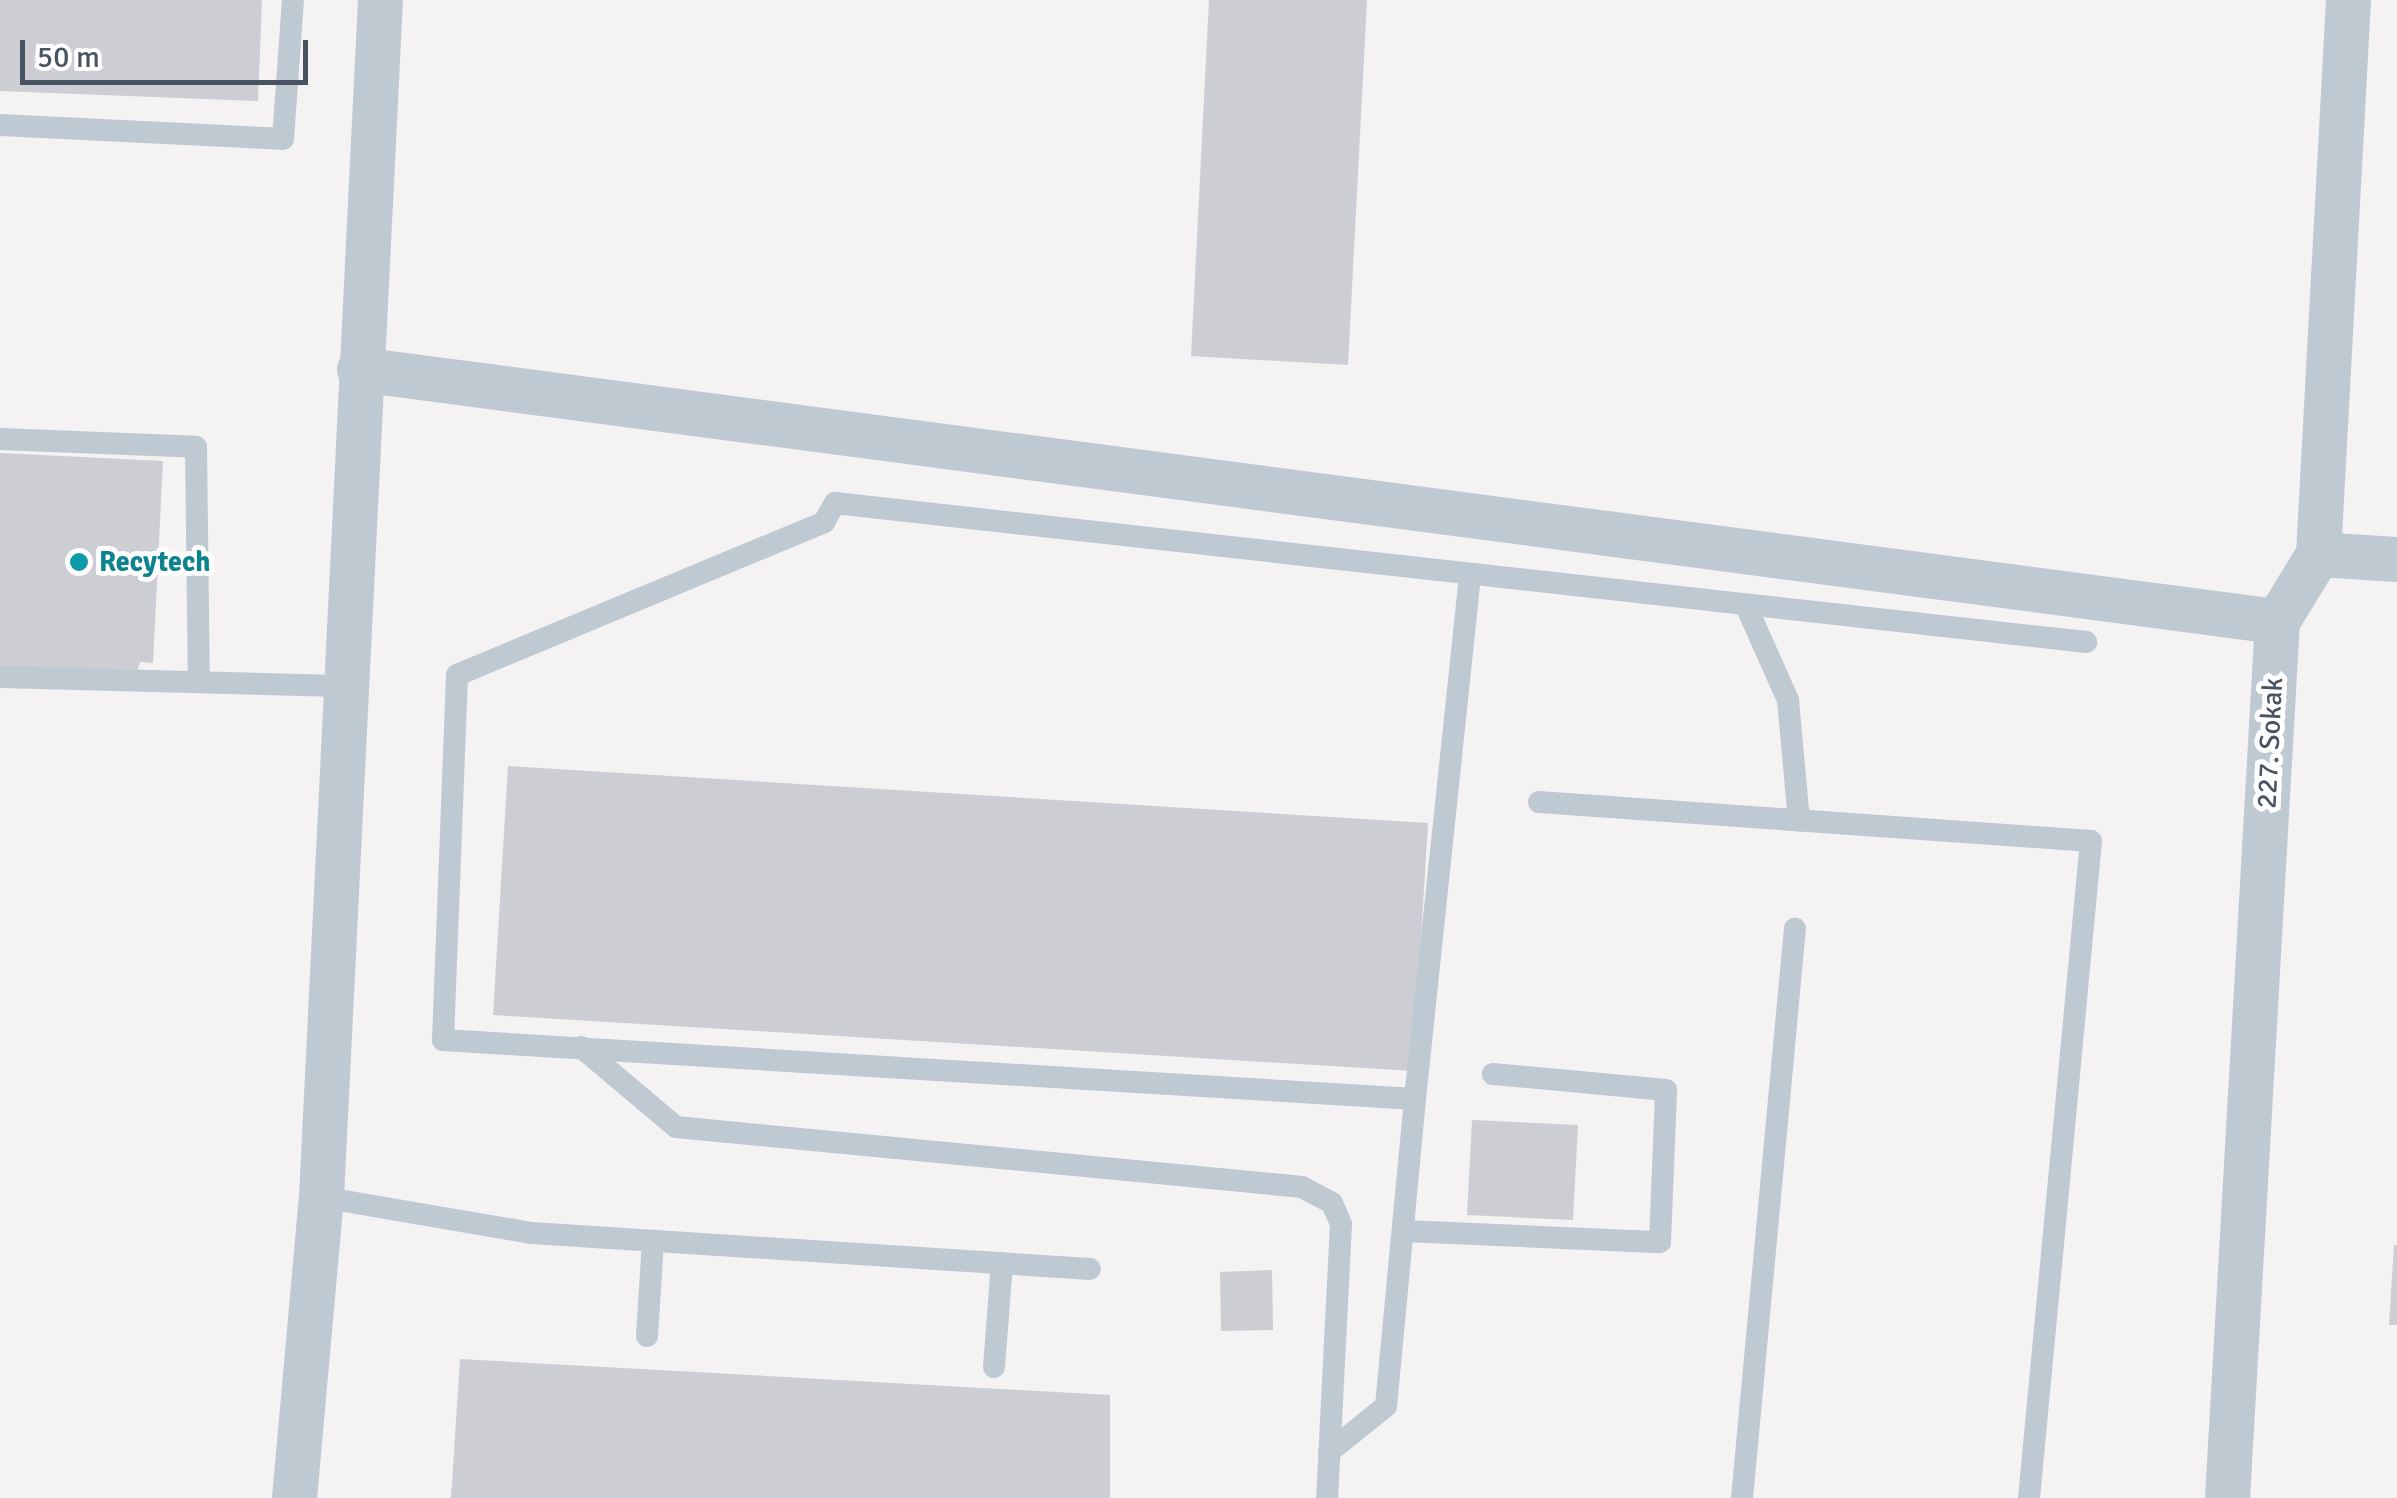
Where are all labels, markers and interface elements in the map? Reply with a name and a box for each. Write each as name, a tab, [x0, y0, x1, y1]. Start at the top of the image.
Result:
scale bar	[25, 20, 312, 82]
text: 50 m	[37, 39, 100, 76]
place label: Recytech	[99, 545, 210, 579]
marker: Recytech	[68, 551, 90, 573]
street label: 227. Sokak	[2250, 677, 2290, 809]

